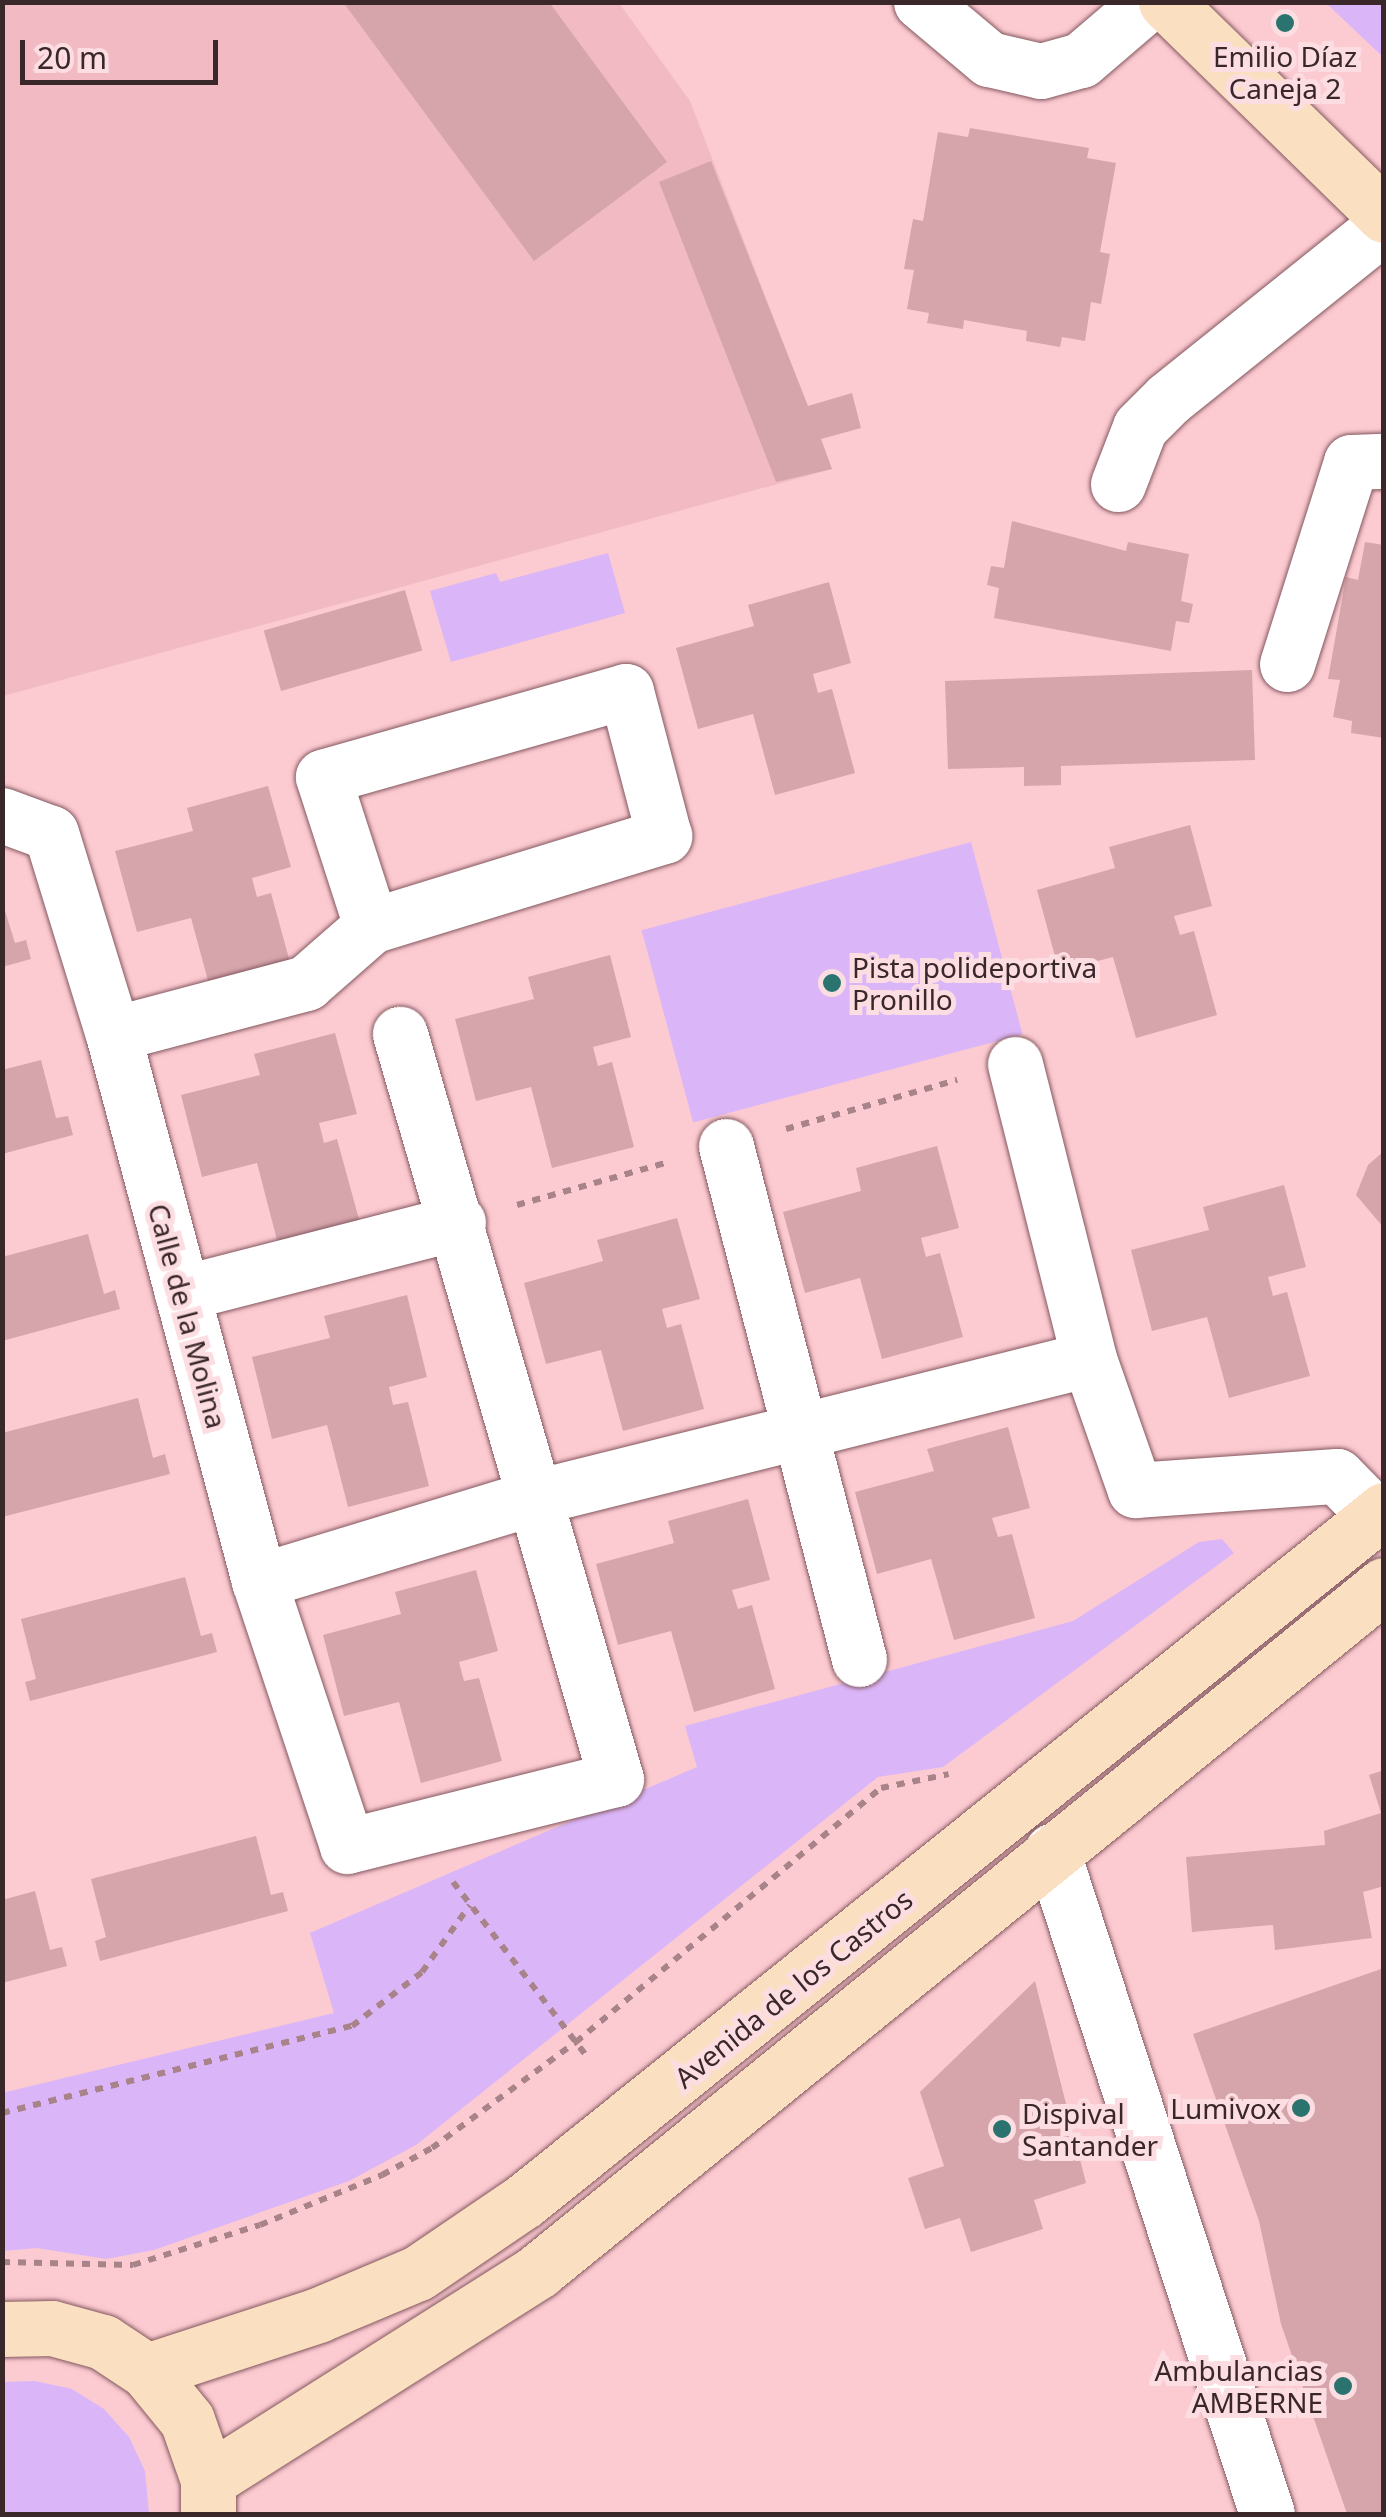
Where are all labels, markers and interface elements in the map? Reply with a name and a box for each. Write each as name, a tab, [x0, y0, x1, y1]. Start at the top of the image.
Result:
marker: Emilio Díaz Caneja 2	[1274, 12, 1296, 34]
scale bar	[25, 20, 222, 82]
text: 20 m	[37, 37, 107, 78]
place label: Emilio Díaz Caneja 2	[1213, 39, 1357, 105]
place label: Pista polideportiva Pronillo	[852, 950, 1097, 1016]
marker: Pista polideportiva Pronillo	[821, 972, 843, 994]
street label: Calle de la Molina	[142, 1200, 234, 1432]
street label: Avenida de los Castros	[667, 1882, 919, 2094]
place label: Lumivox	[1170, 2091, 1281, 2125]
place label: Dispival Santander	[1022, 2096, 1158, 2162]
marker: Lumivox	[1290, 2097, 1312, 2119]
marker: Dispival Santander	[991, 2118, 1013, 2140]
place label: Ambulancias AMBERNE	[1154, 2353, 1323, 2419]
marker: Ambulancias AMBERNE	[1332, 2375, 1354, 2397]

